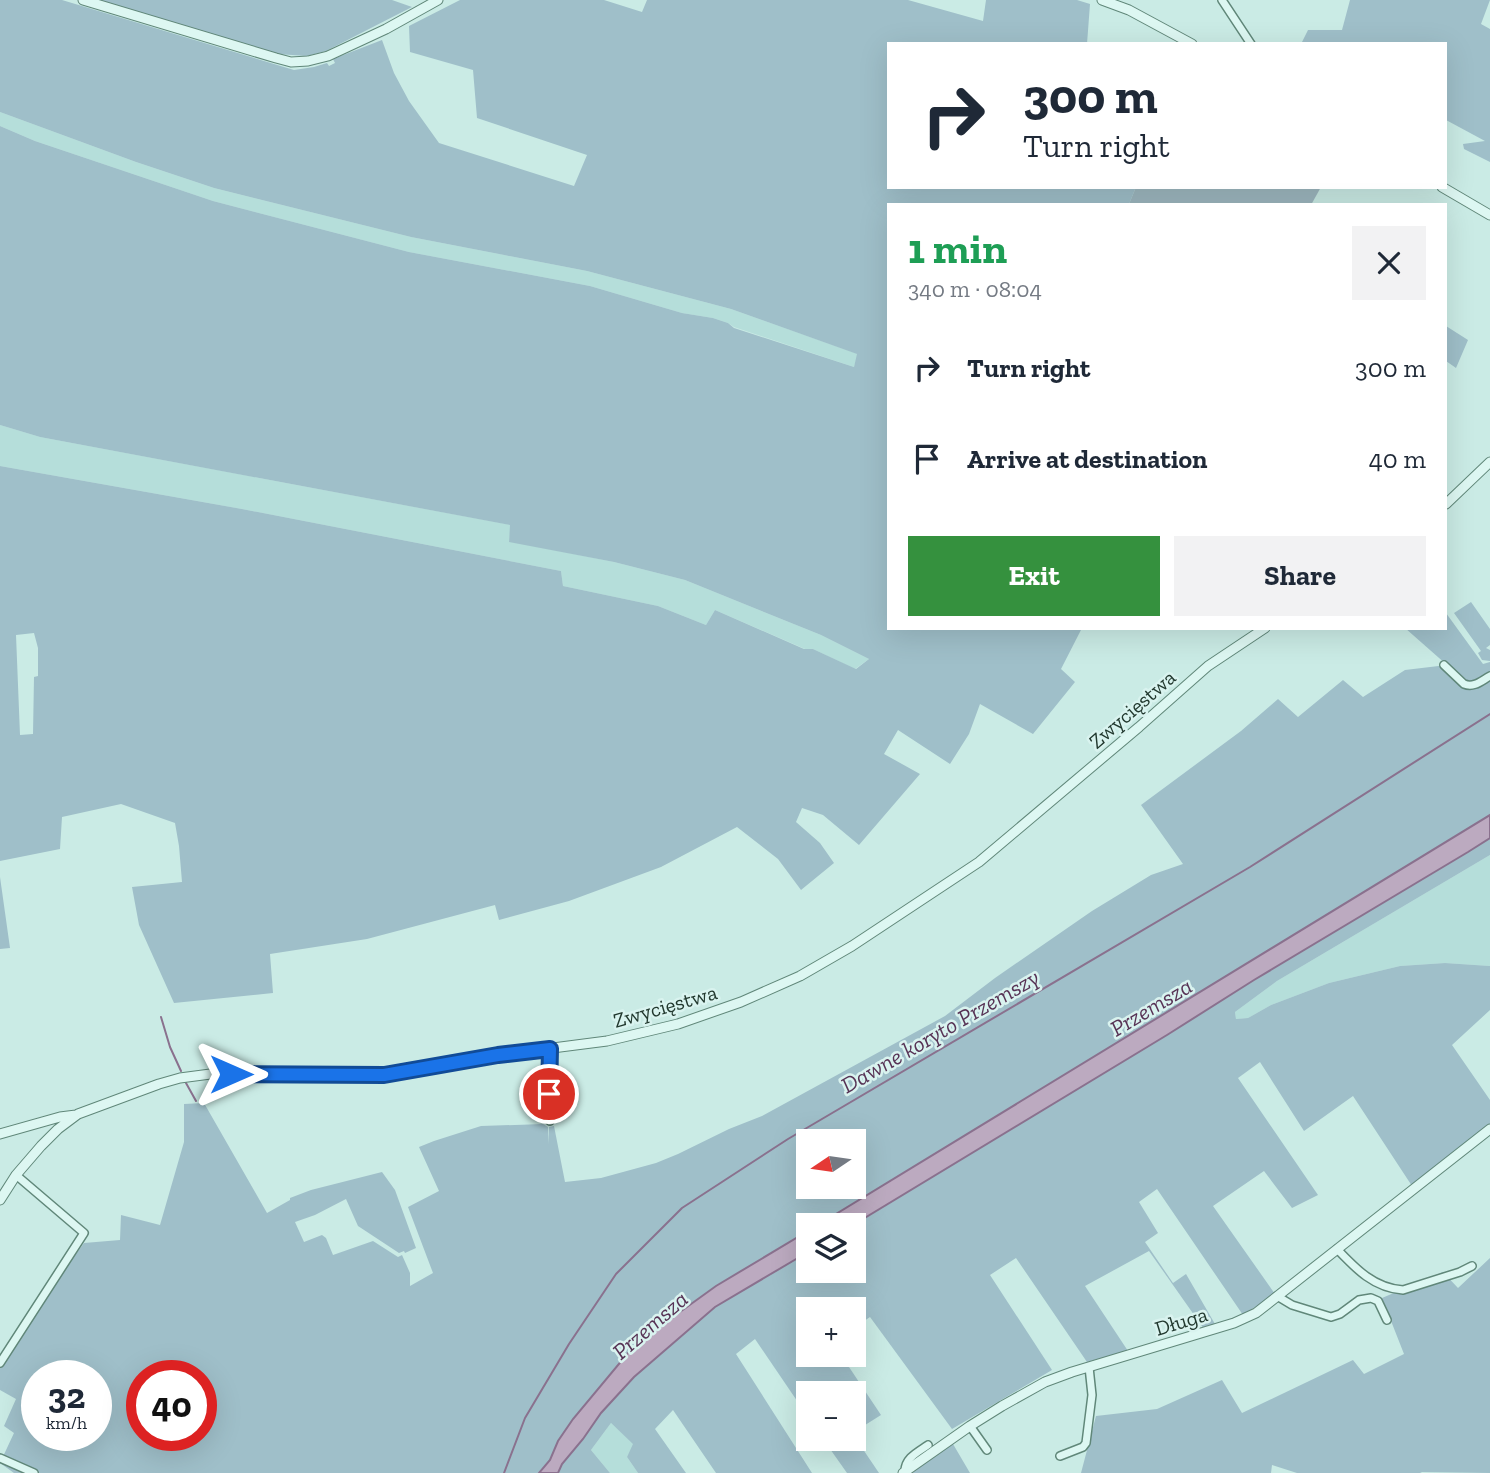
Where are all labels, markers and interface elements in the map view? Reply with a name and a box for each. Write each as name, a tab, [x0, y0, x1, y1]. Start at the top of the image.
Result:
text: 300 m	[1023, 67, 1158, 126]
icon: right	[908, 70, 999, 161]
text: Turn right	[1023, 127, 1170, 165]
text: 1 min	[908, 223, 1007, 274]
button: close	[1352, 226, 1426, 300]
text: 340 m · 08:04	[908, 275, 1042, 303]
icon: right	[908, 349, 946, 387]
text: Turn right	[967, 352, 1090, 384]
text: 300 m	[1355, 352, 1426, 384]
icon: arrive	[908, 440, 946, 478]
text: Arrive at destination	[967, 443, 1207, 475]
text: 40 m	[1369, 443, 1426, 475]
button: Exit	[908, 536, 1160, 616]
button: Share	[1174, 536, 1426, 616]
street label: Zwycięstwa	[1083, 665, 1181, 753]
water label: Dawne koryto Przemszy	[836, 963, 1044, 1099]
water label: Przemsza	[1105, 972, 1197, 1042]
street label: Zwycięstwa	[610, 979, 720, 1033]
position arrow	[194, 1037, 268, 1111]
pin	[519, 1064, 579, 1124]
icon: arrive	[530, 1075, 568, 1113]
north arrow	[796, 1129, 866, 1199]
map controls	[796, 1129, 866, 1451]
button: layers	[796, 1213, 866, 1283]
water label: Przemsza	[607, 1285, 693, 1365]
button: +	[796, 1297, 866, 1367]
street label: Długa	[1152, 1301, 1210, 1341]
speed limit sign: 40	[126, 1360, 217, 1451]
text: 32	[48, 1375, 85, 1417]
button: −	[796, 1381, 866, 1451]
text: km/h	[46, 1412, 87, 1434]

